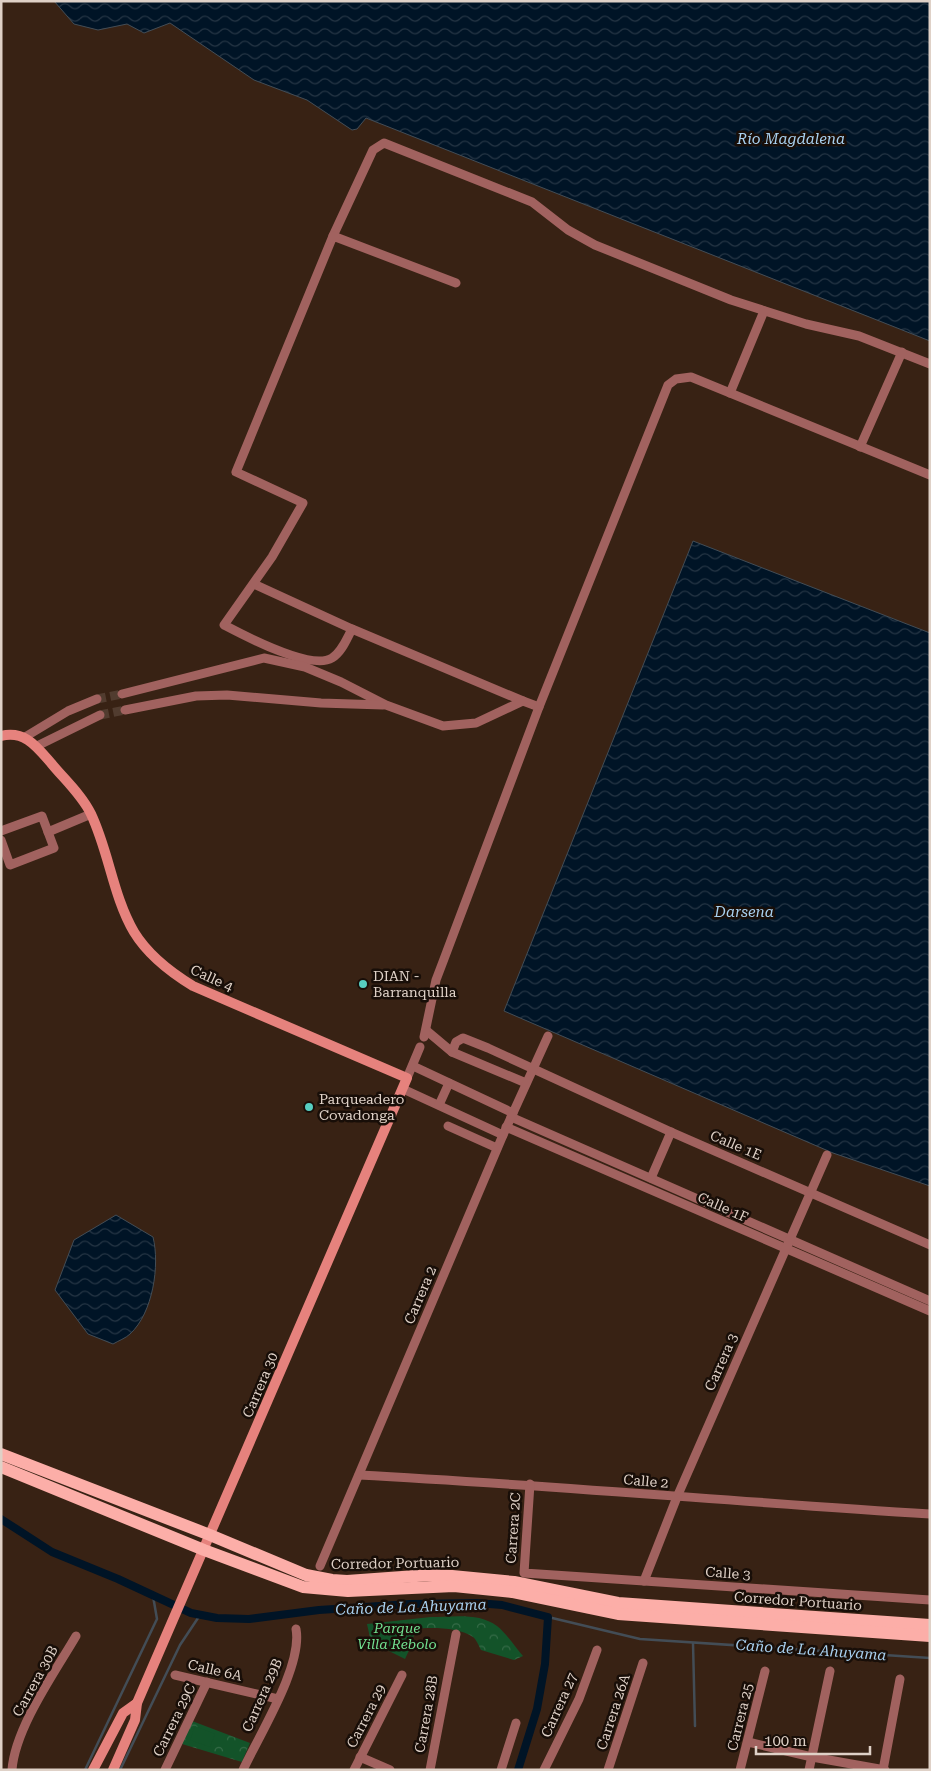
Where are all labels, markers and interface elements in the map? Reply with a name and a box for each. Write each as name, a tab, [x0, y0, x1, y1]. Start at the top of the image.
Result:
water label: Río Magdalena	[736, 130, 845, 148]
water label: Darsena	[713, 903, 774, 921]
street label: Calle 4	[188, 961, 236, 995]
place label: DIAN - Barranquilla	[373, 968, 457, 1000]
marker: DIAN - Barranquilla	[357, 978, 369, 990]
place label: Parqueadero Covadonga	[319, 1091, 404, 1123]
marker: Parqueadero Covadonga	[303, 1101, 315, 1113]
street label: Calle 1E	[708, 1127, 764, 1163]
street label: Calle 1F	[695, 1189, 751, 1225]
street label: Carrera 2	[401, 1264, 439, 1326]
street label: Carrera 3	[701, 1331, 741, 1393]
street label: Carrera 30	[239, 1350, 281, 1420]
street label: Calle 2	[623, 1471, 669, 1491]
street label: Carrera 2C	[503, 1492, 523, 1564]
street label: Corredor Portuario	[331, 1554, 459, 1572]
street label: Calle 3	[705, 1563, 751, 1583]
street label: Corredor Portuario	[733, 1589, 863, 1613]
water label: Caño de La Ahuyama	[335, 1595, 487, 1619]
park label: Parque Villa Rebolo	[357, 1620, 437, 1652]
water label: Caño de La Ahuyama	[735, 1636, 887, 1664]
street label: Carrera 30B	[9, 1643, 61, 1719]
street label: Calle 6A	[186, 1656, 244, 1684]
street label: Carrera 29B	[239, 1656, 285, 1734]
street label: Carrera 27	[538, 1670, 580, 1740]
street label: Carrera 26A	[593, 1672, 633, 1752]
street label: Carrera 28B	[411, 1674, 441, 1754]
street label: Carrera 29C	[149, 1681, 199, 1759]
street label: Carrera 29	[343, 1681, 389, 1750]
street label: Carrera 25	[724, 1681, 756, 1752]
scale bar	[756, 1724, 870, 1756]
text: 100 m	[764, 1732, 807, 1750]

